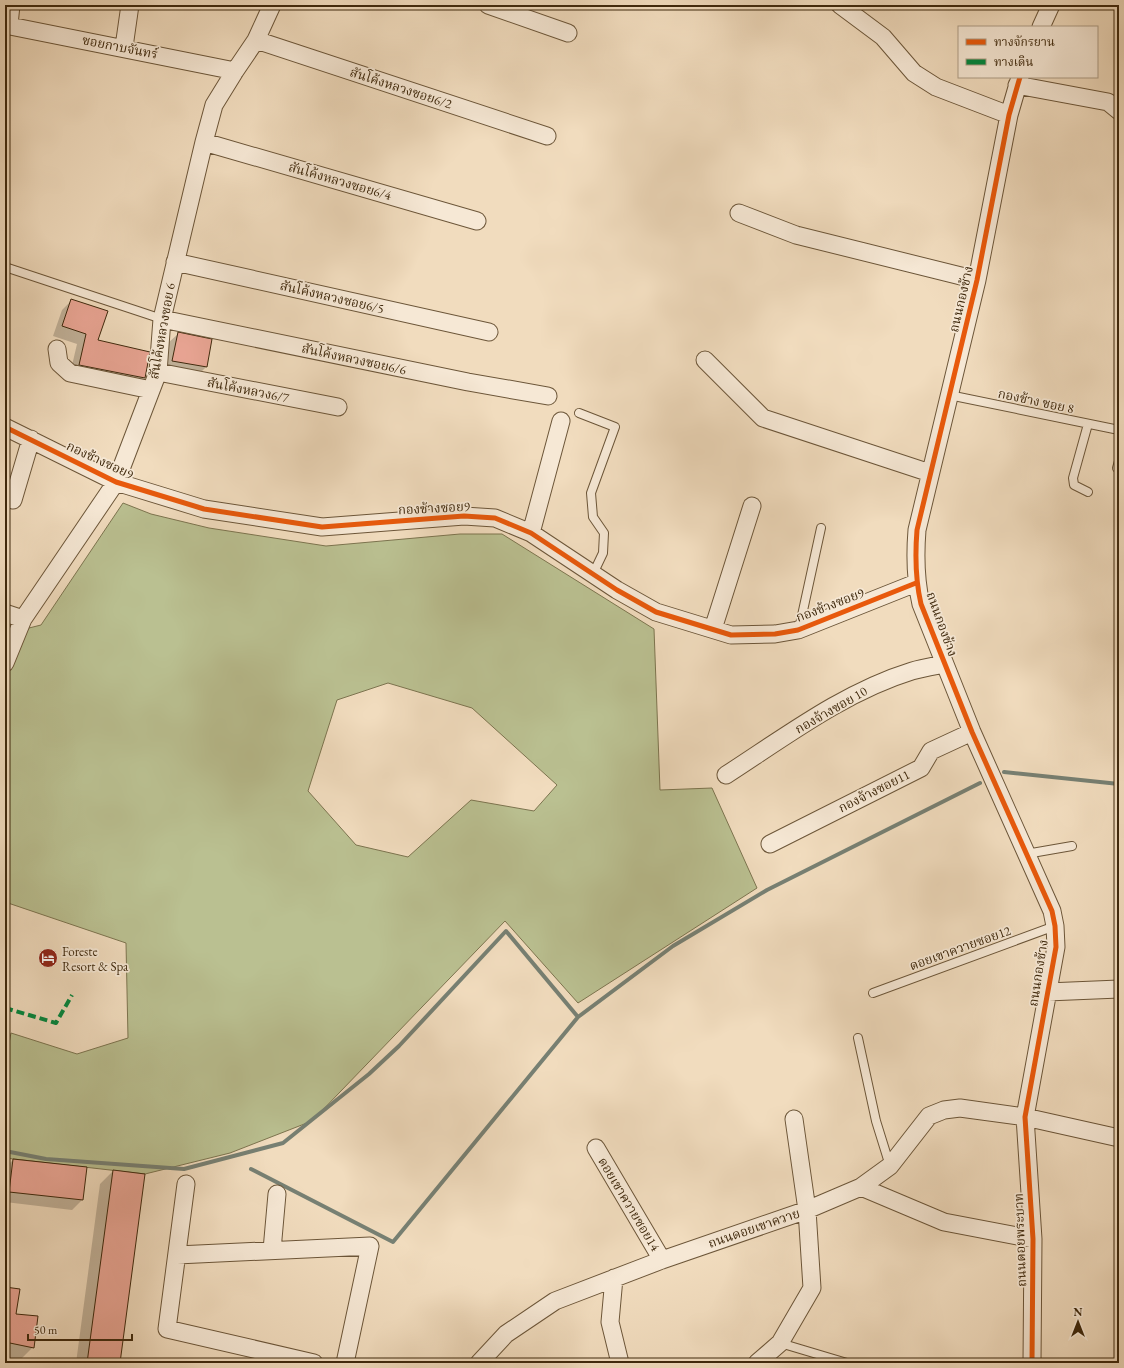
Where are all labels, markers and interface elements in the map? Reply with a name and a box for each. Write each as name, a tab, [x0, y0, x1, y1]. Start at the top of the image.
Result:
legend	[958, 26, 1098, 78]
street label: ซอยกาบจันทร์	[81, 31, 160, 63]
text: ทางจักรยาน	[994, 34, 1055, 50]
text: ทางเดิน	[994, 54, 1033, 70]
street label: สันโค้งหลวงซอย6/2	[348, 63, 455, 113]
street label: สันโค้งหลวงซอย6/4	[287, 158, 394, 204]
street label: ถนนกองช้าง	[945, 264, 977, 334]
street label: สันโค้งหลวงซอย6/5	[278, 277, 386, 317]
street label: สันโค้งหลวงซอย 6	[145, 282, 179, 380]
street label: สันโค้งหลวงซอย6/6	[300, 340, 408, 378]
street label: สันโค้งหลวง6/7	[206, 374, 291, 406]
street label: กองช้าง ซอย 8	[997, 385, 1075, 417]
street label: กองช้างซอย9	[64, 437, 137, 483]
street label: กองช้างซอย9	[398, 498, 471, 518]
street label: กองช้างซอย9	[793, 584, 867, 626]
street label: ถนนกองช้าง	[922, 589, 962, 659]
street label: กองจ้างซอย 10	[792, 682, 870, 738]
street label: กองจ้างซอย11	[835, 766, 913, 816]
street label: ดอยเขาควายซอย12	[907, 922, 1014, 974]
street label: ถนนกองช้าง	[1024, 938, 1052, 1008]
place label: Foreste Resort & Spa	[62, 943, 129, 975]
hotel icon: Foreste Resort & Spa	[37, 947, 59, 969]
street label: ดอยเขาควายซอย14	[594, 1154, 664, 1255]
street label: ถนนดอยพระบาท	[1010, 1193, 1030, 1287]
street label: ถนนดอยเขาควาย	[706, 1204, 802, 1252]
north arrow	[1058, 1302, 1098, 1342]
text: N	[1074, 1305, 1083, 1319]
scale bar	[28, 1316, 132, 1342]
text: 50 m	[34, 1322, 58, 1338]

